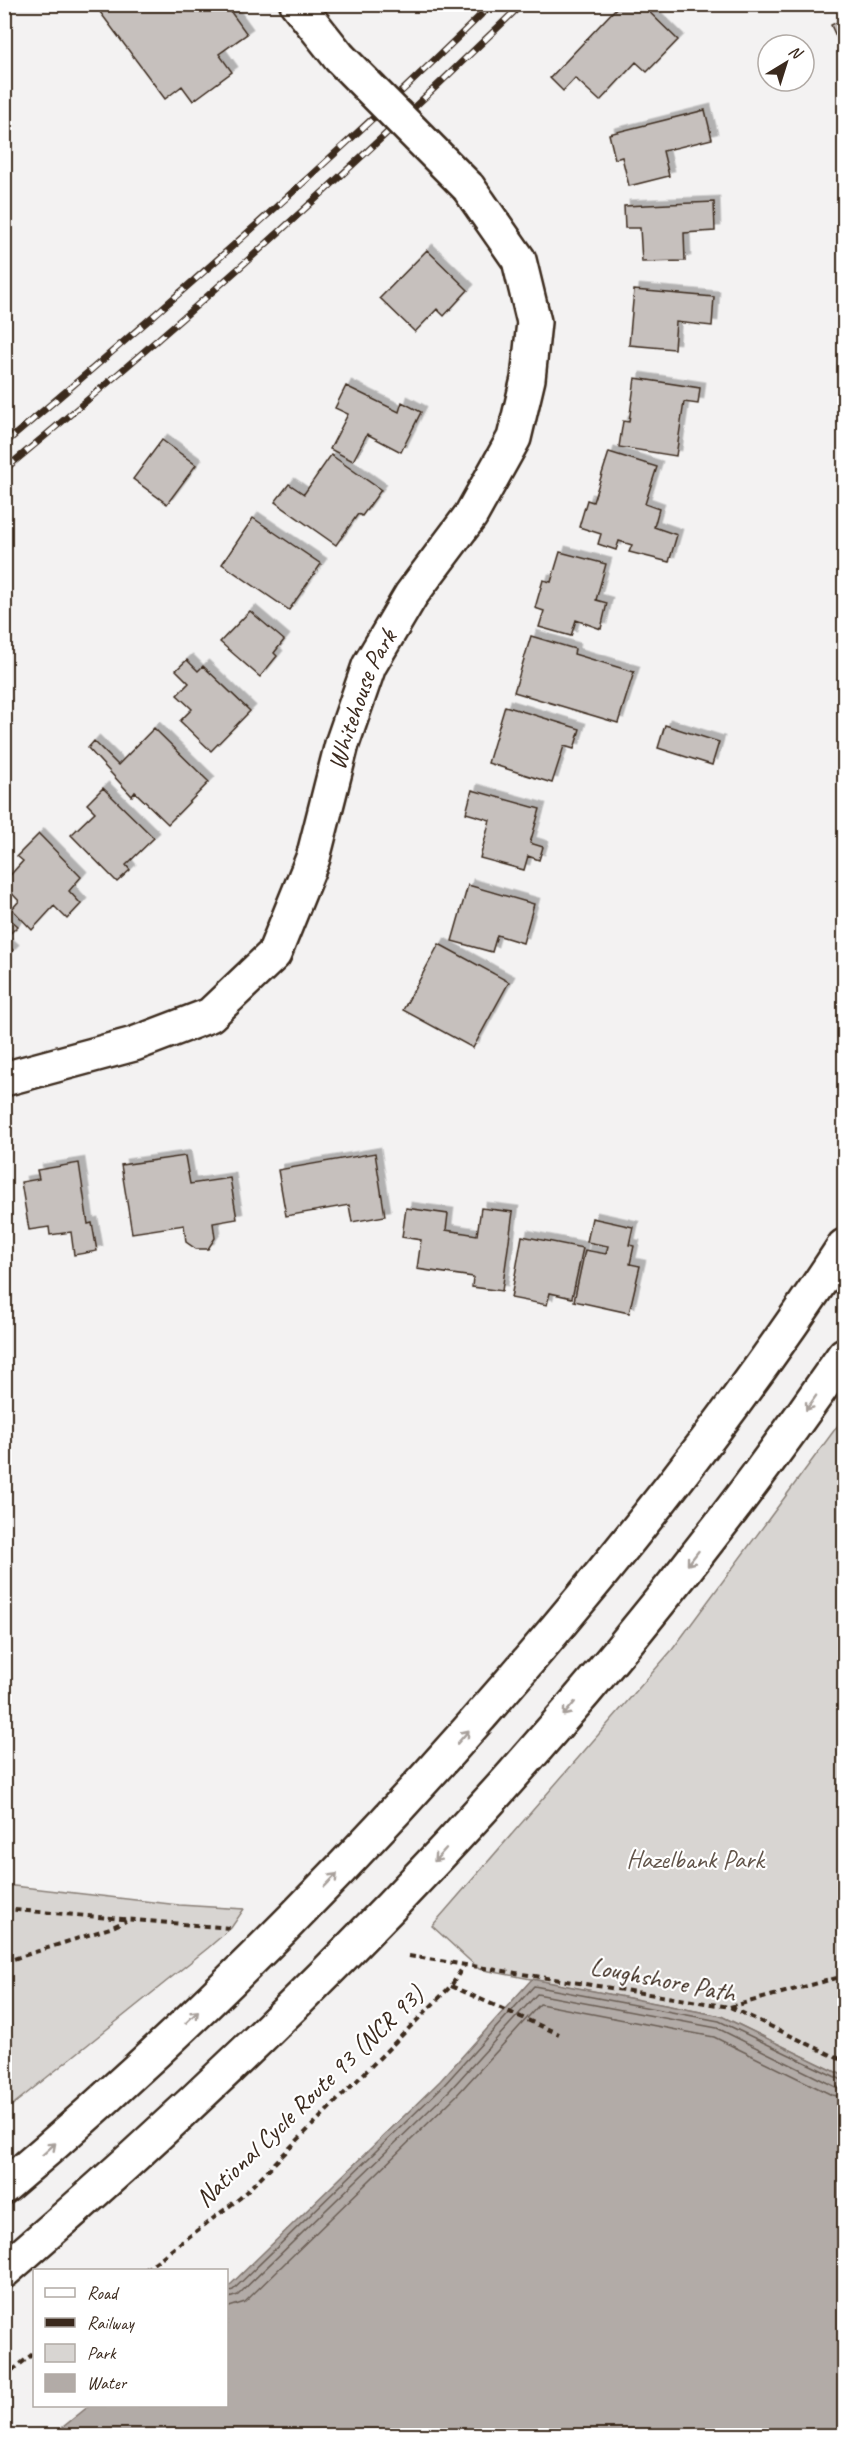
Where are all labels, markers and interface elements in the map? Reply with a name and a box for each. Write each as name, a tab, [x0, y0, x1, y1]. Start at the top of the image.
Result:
north arrow	[756, 33, 816, 93]
text: N	[785, 41, 807, 65]
street label: Whitehouse Park	[320, 621, 405, 773]
one-way arrow	[805, 1394, 817, 1411]
one-way arrow	[686, 1550, 699, 1566]
one-way arrow	[563, 1701, 576, 1717]
one-way arrow	[456, 1730, 470, 1745]
park label: Hazelbank Park	[626, 1843, 766, 1876]
one-way arrow	[433, 1847, 447, 1862]
one-way arrow	[324, 1873, 338, 1888]
street label: Loughshore Path	[588, 1949, 740, 2010]
street label: National Cycle Route 93 (NCR 93)	[188, 1978, 432, 2214]
one-way arrow	[185, 2010, 200, 2025]
one-way arrow	[41, 2142, 56, 2156]
legend	[33, 2269, 228, 2407]
text: Road	[87, 2282, 120, 2304]
text: Railway	[87, 2312, 135, 2334]
text: Park	[87, 2342, 117, 2364]
text: Water	[87, 2372, 128, 2394]

